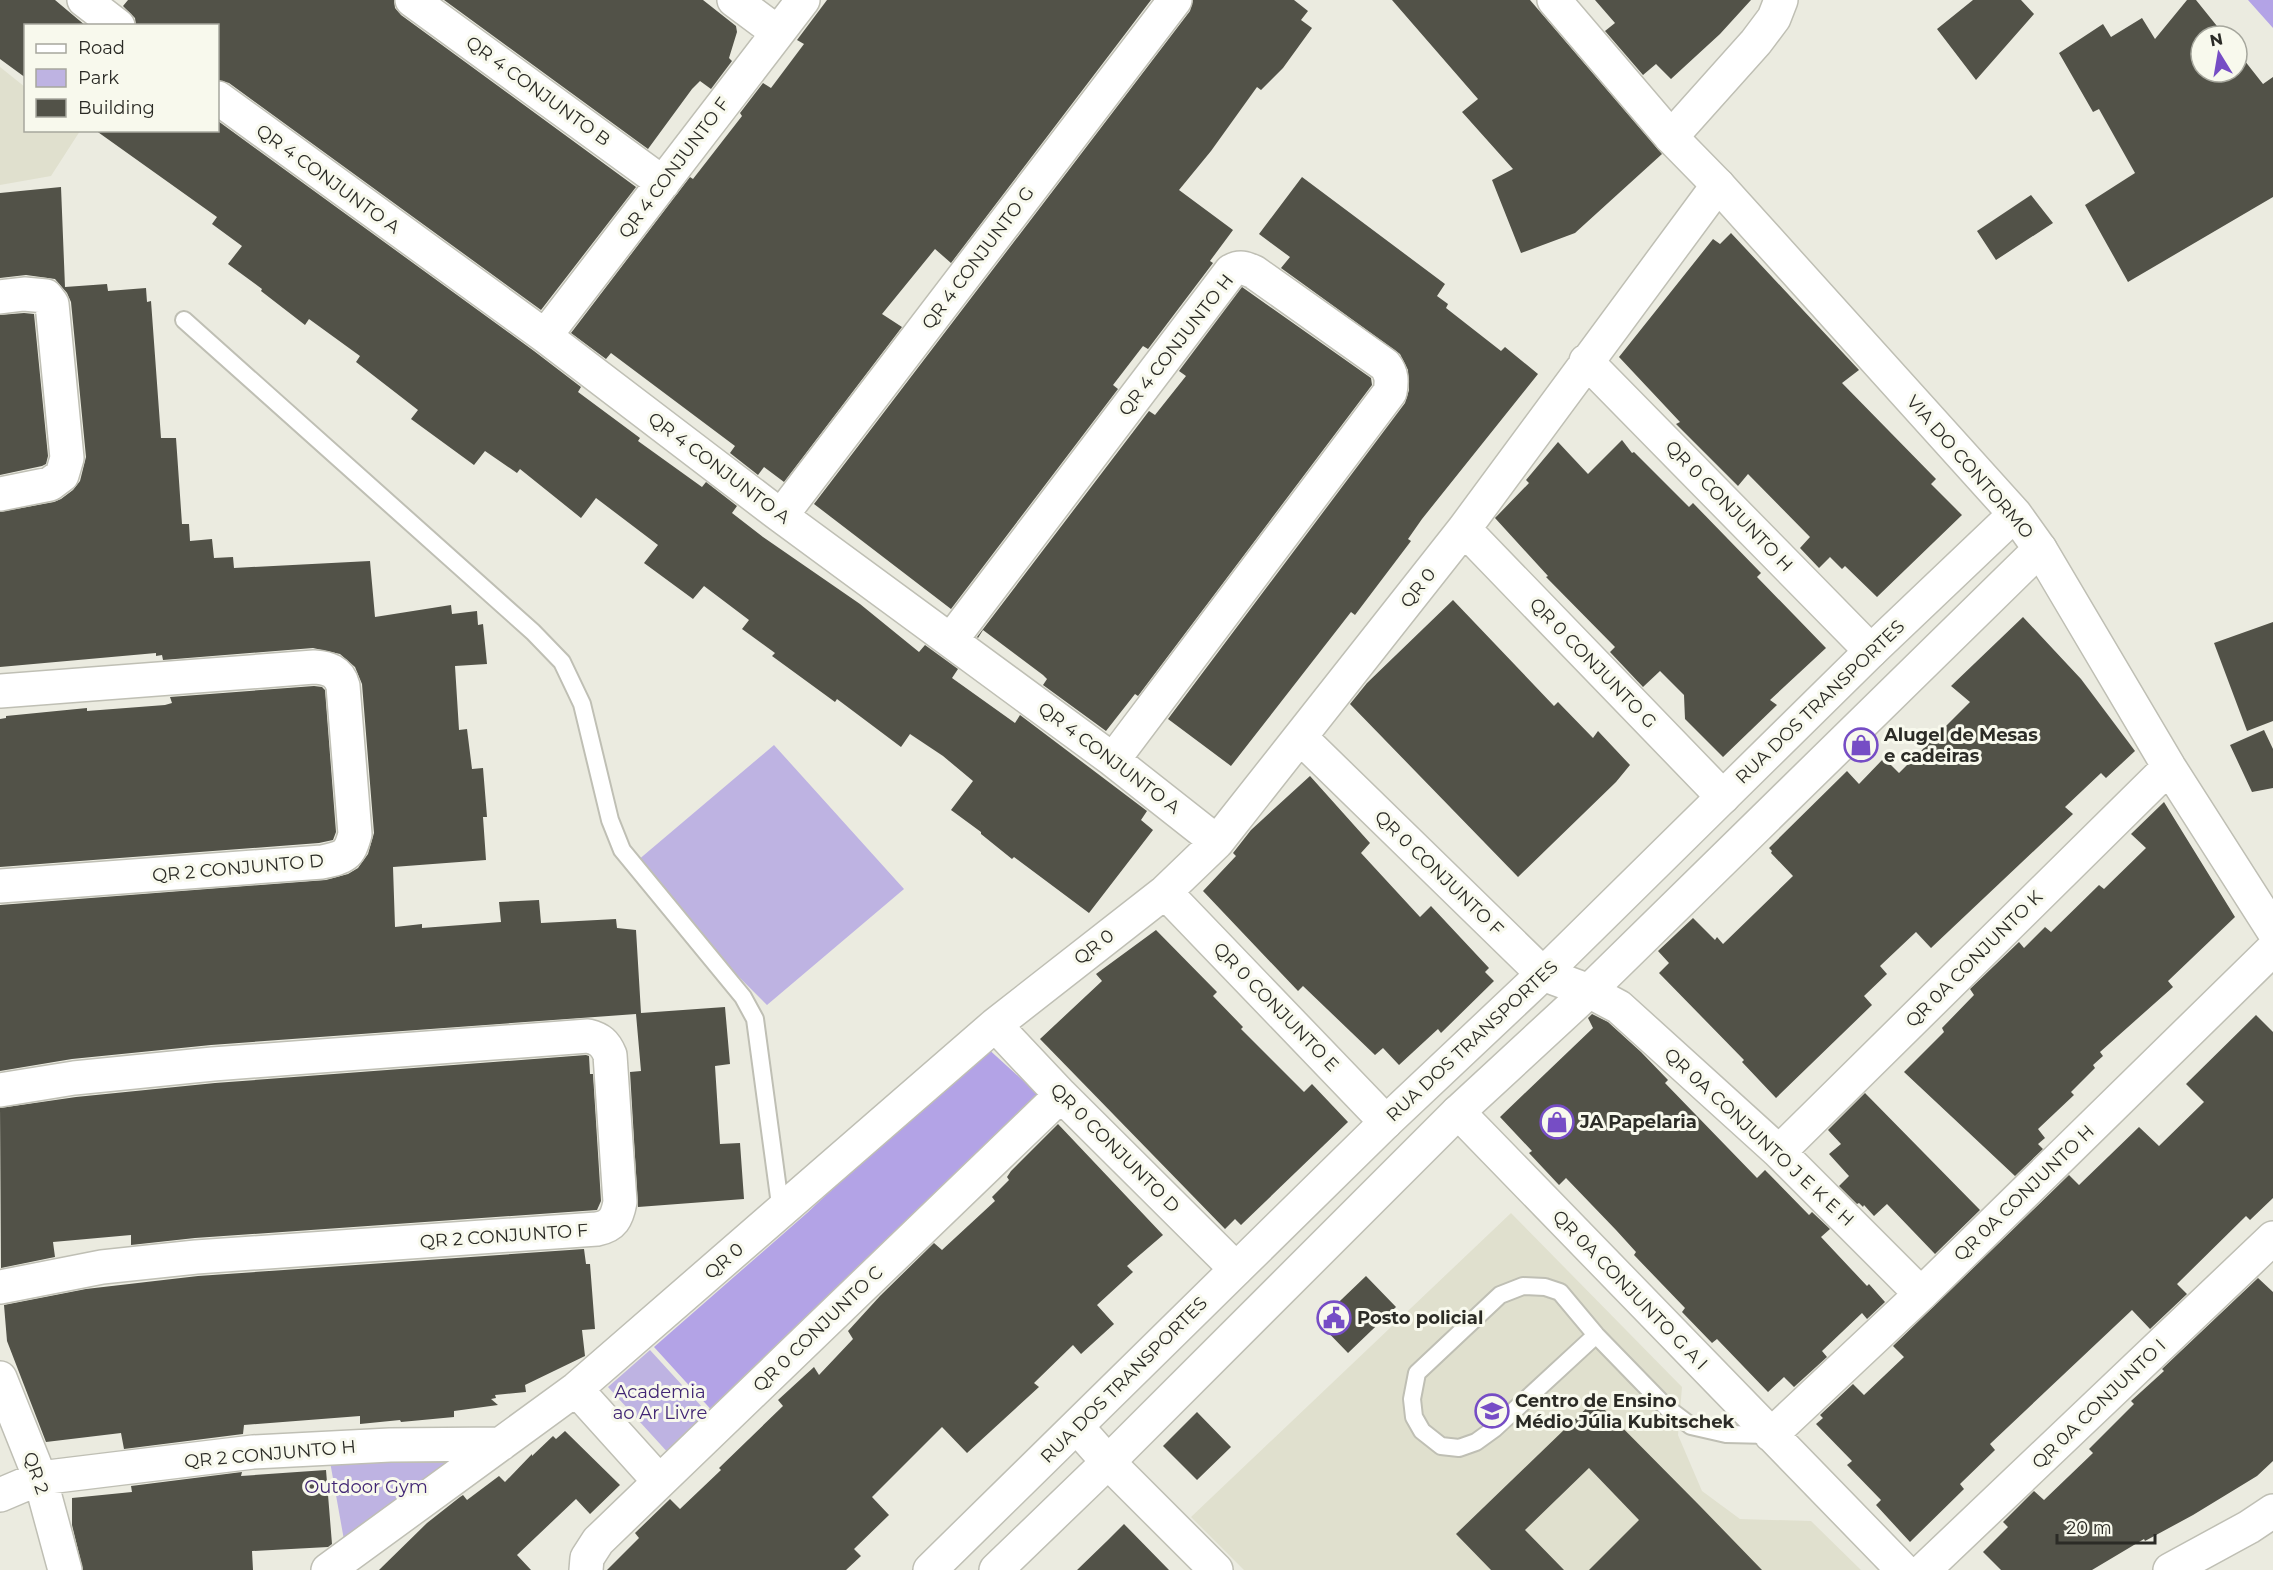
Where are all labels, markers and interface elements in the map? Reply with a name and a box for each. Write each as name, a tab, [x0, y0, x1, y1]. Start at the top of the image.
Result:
legend	[24, 24, 219, 132]
north arrow	[2189, 24, 2249, 84]
text: N	[2208, 29, 2224, 50]
street label: QR 4 CONJUNTO B	[462, 31, 614, 151]
text: Road	[78, 37, 125, 59]
text: Park	[78, 67, 119, 89]
street label: QR 4 CONJUNTO F	[614, 93, 734, 243]
text: Building	[78, 97, 155, 119]
street label: QR 4 CONJUNTO A	[252, 120, 404, 239]
street label: QR 4 CONJUNTO G	[917, 182, 1039, 334]
street label: QR 4 CONJUNTO H	[1114, 270, 1238, 420]
street label: VIA DO CONTORMO	[1902, 391, 2038, 543]
street label: QR 4 CONJUNTO A	[644, 407, 794, 529]
street label: QR 0 CONJUNTO H	[1661, 436, 1797, 576]
street label: QR 0	[1396, 564, 1440, 612]
street label: QR 0 CONJUNTO G	[1525, 593, 1661, 733]
street label: RUA DOS TRANSPORTES	[1731, 615, 1909, 789]
street label: QR 4 CONJUNTO A	[1034, 697, 1184, 819]
place label: Alugel de Mesas e cadeiras	[1883, 724, 2038, 767]
shop icon: Alugel de Mesas e cadeiras	[1843, 727, 1879, 763]
street label: QR 0 CONJUNTO F	[1370, 806, 1508, 940]
street label: QR 2 CONJUNTO D	[151, 850, 325, 886]
street label: QR 0A CONJUNTO K	[1901, 886, 2047, 1032]
street label: QR 0	[1070, 925, 1118, 969]
street label: QR 0 CONJUNTO E	[1209, 938, 1343, 1076]
street label: RUA DOS TRANSPORTES	[1382, 956, 1562, 1126]
street label: QR 0A CONJUNTO J E K E H	[1660, 1043, 1858, 1231]
street label: QR 0 CONJUNTO D	[1046, 1079, 1184, 1217]
shop icon: JA Papelaria	[1539, 1104, 1575, 1140]
place label: JA Papelaria	[1579, 1111, 1697, 1133]
street label: QR 0A CONJUNTO H	[1949, 1120, 2099, 1266]
street label: QR 0A CONJUNTO G A I	[1548, 1206, 1712, 1374]
street label: QR 2 CONJUNTO F	[419, 1219, 589, 1253]
street label: QR 0	[700, 1238, 748, 1284]
street label: QR 0 CONJUNTO C	[749, 1261, 888, 1397]
street label: RUA DOS TRANSPORTES	[1036, 1292, 1212, 1468]
public building icon: Posto policial	[1316, 1300, 1352, 1336]
place label: Posto policial	[1357, 1307, 1483, 1329]
street label: QR 0A CONJUNTO I	[2028, 1334, 2170, 1474]
park label: Academia ao Ar Livre	[613, 1381, 707, 1424]
place label: Centro de Ensino Médio Júlia Kubitschek	[1515, 1390, 1735, 1433]
school or university icon: Centro de Ensino Médio Júlia Kubitschek	[1474, 1393, 1510, 1429]
street label: QR 2 CONJUNTO H	[183, 1436, 357, 1472]
street label: QR 2	[19, 1449, 53, 1497]
park label: Outdoor Gym	[304, 1476, 428, 1498]
scale bar	[2057, 1507, 2154, 1545]
text: 20 m	[2066, 1517, 2112, 1539]

